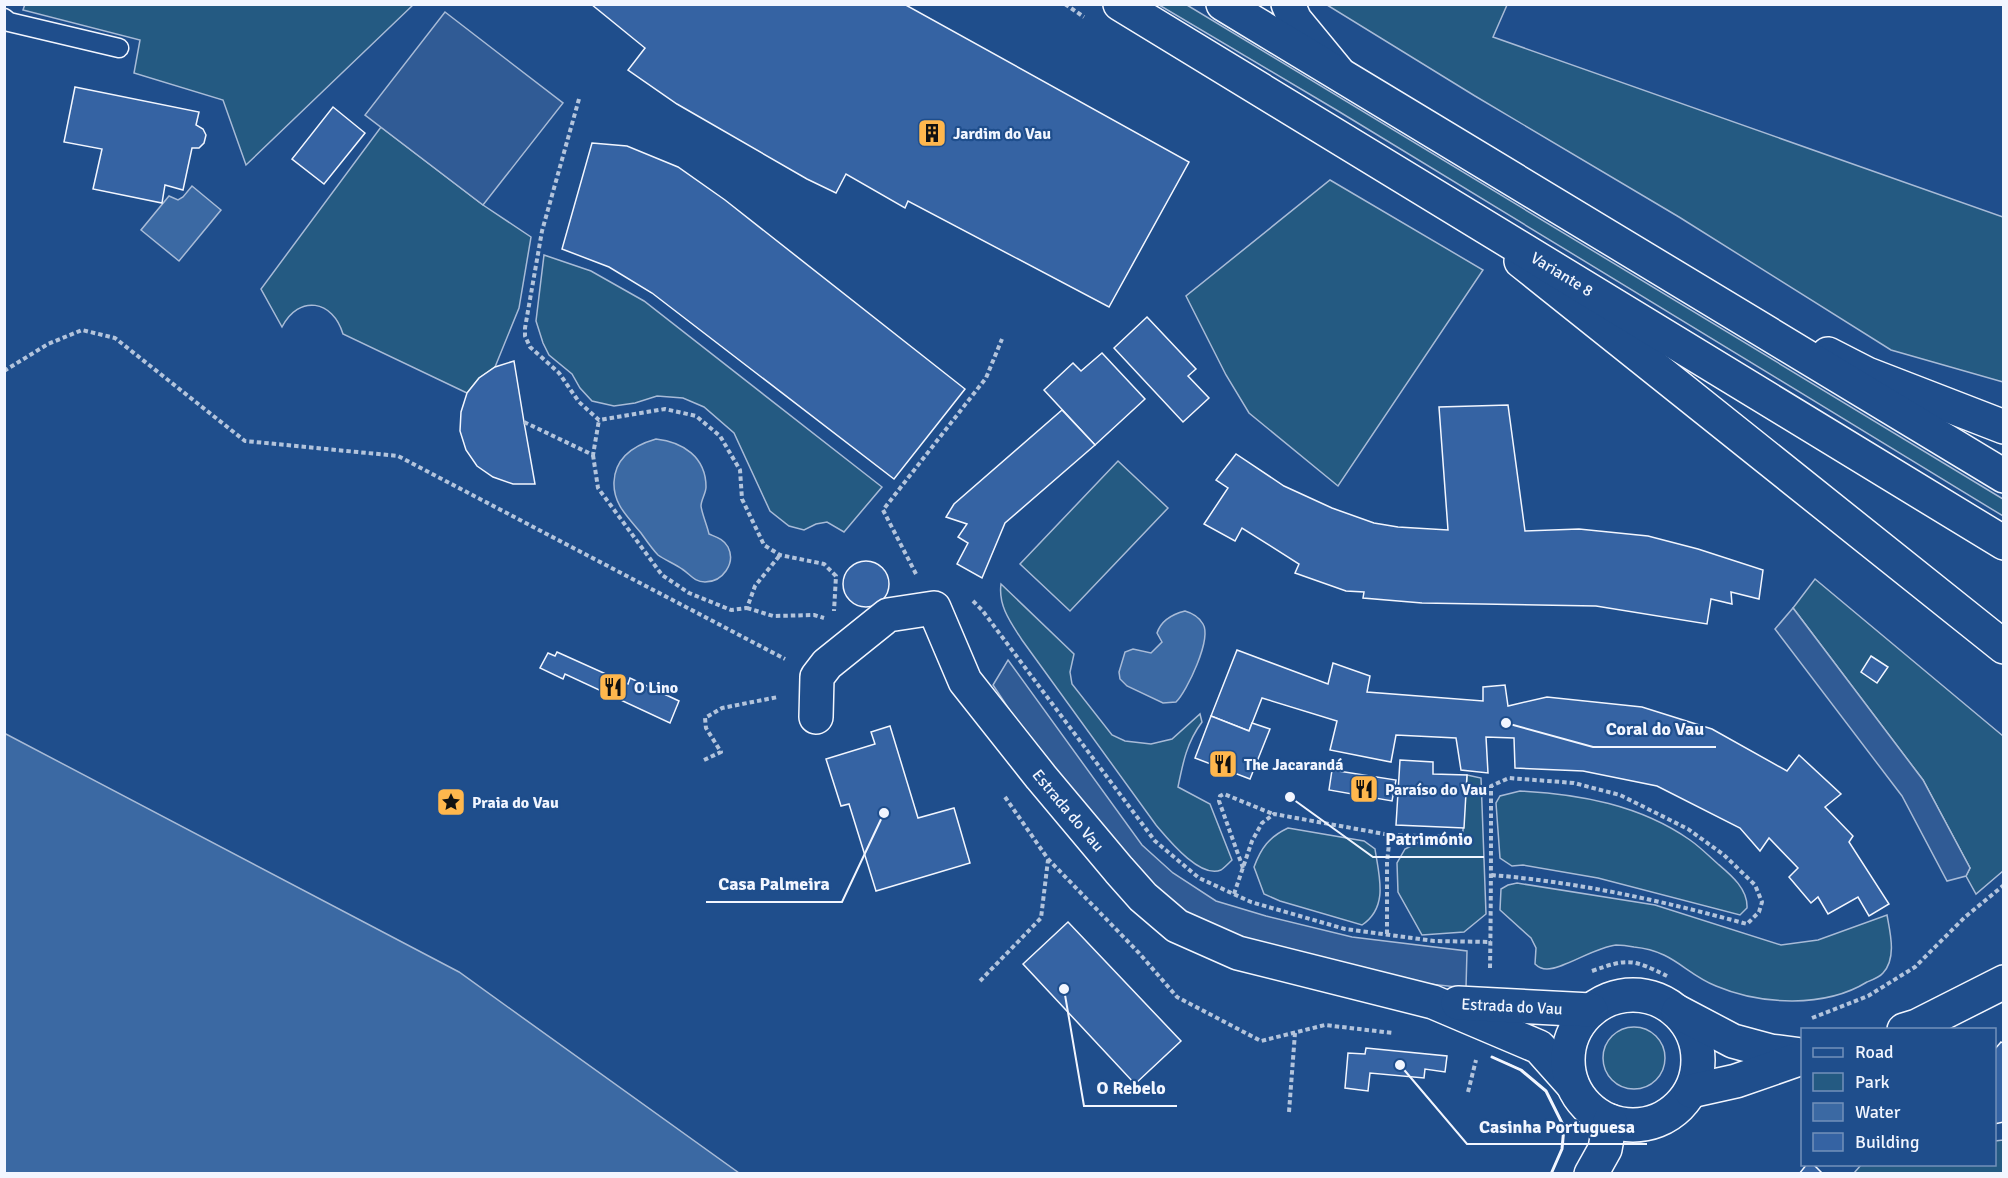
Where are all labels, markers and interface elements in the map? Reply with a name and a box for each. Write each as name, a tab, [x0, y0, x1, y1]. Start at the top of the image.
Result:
building icon: Jardim do Vau	[916, 117, 948, 149]
place label: Jardim do Vau	[953, 124, 1051, 144]
street label: Variante 8	[1527, 248, 1597, 301]
restaurant icon: O Lino	[597, 671, 629, 703]
place label: O Lino	[634, 678, 678, 698]
callout: Coral do Vau	[1593, 711, 1716, 747]
text: Coral do Vau	[1606, 718, 1704, 740]
restaurant icon: The Jacarandá	[1207, 748, 1239, 780]
place label: The Jacarandá	[1244, 755, 1343, 775]
street label: Estrada do Vau	[1028, 765, 1108, 856]
restaurant icon: Paraíso do Vau	[1348, 773, 1380, 805]
place label: Paraíso do Vau	[1385, 780, 1487, 800]
place icon: Praia do Vau	[435, 786, 467, 818]
place label: Praia do Vau	[472, 793, 559, 813]
callout: Património	[1373, 821, 1484, 857]
text: Património	[1385, 828, 1473, 850]
callout: Casa Palmeira	[706, 866, 842, 902]
text: Casa Palmeira	[718, 873, 830, 895]
street label: Estrada do Vau	[1461, 994, 1563, 1019]
legend	[1801, 1028, 1996, 1166]
text: Road	[1855, 1041, 1894, 1063]
callout: O Rebelo	[1084, 1070, 1177, 1106]
text: Park	[1855, 1071, 1890, 1093]
text: O Rebelo	[1096, 1077, 1166, 1099]
text: Water	[1855, 1101, 1901, 1123]
callout: Casinha Portuguesa	[1467, 1108, 1647, 1144]
text: Casinha Portuguesa	[1479, 1116, 1635, 1138]
text: Building	[1855, 1131, 1919, 1153]

